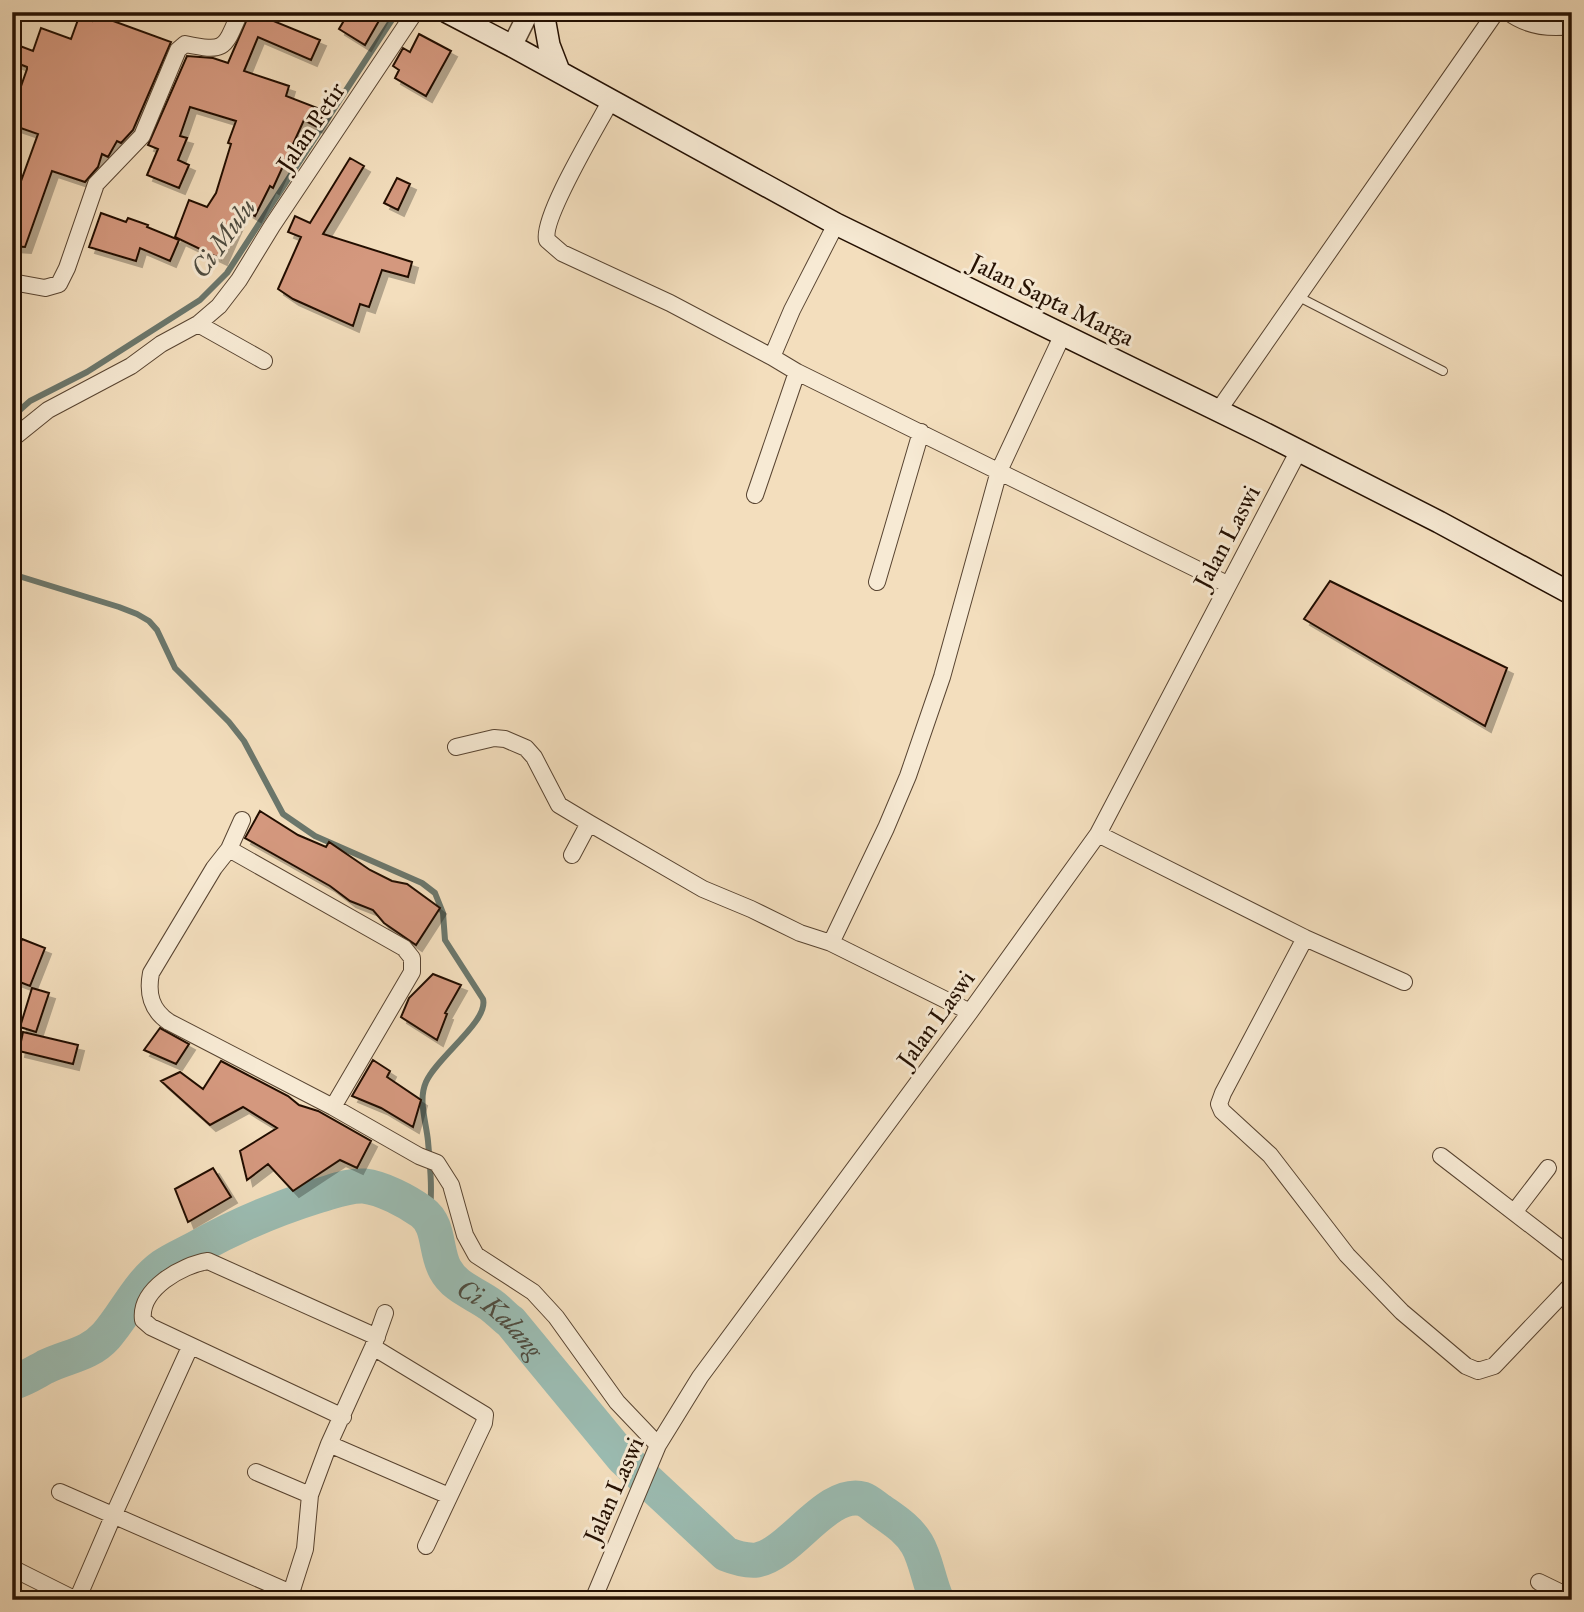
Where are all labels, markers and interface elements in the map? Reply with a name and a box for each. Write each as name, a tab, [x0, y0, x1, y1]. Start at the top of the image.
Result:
street label: Jalan Petir	[269, 77, 352, 180]
water label: Ci Mulu	[184, 192, 262, 284]
street label: Jalan Sapta Marga	[962, 246, 1140, 353]
street label: Jalan Laswi	[1186, 480, 1267, 597]
street label: Jalan Laswi	[889, 964, 982, 1076]
water label: Ci Kalang	[451, 1272, 551, 1366]
street label: Jalan Laswi	[576, 1432, 651, 1550]

